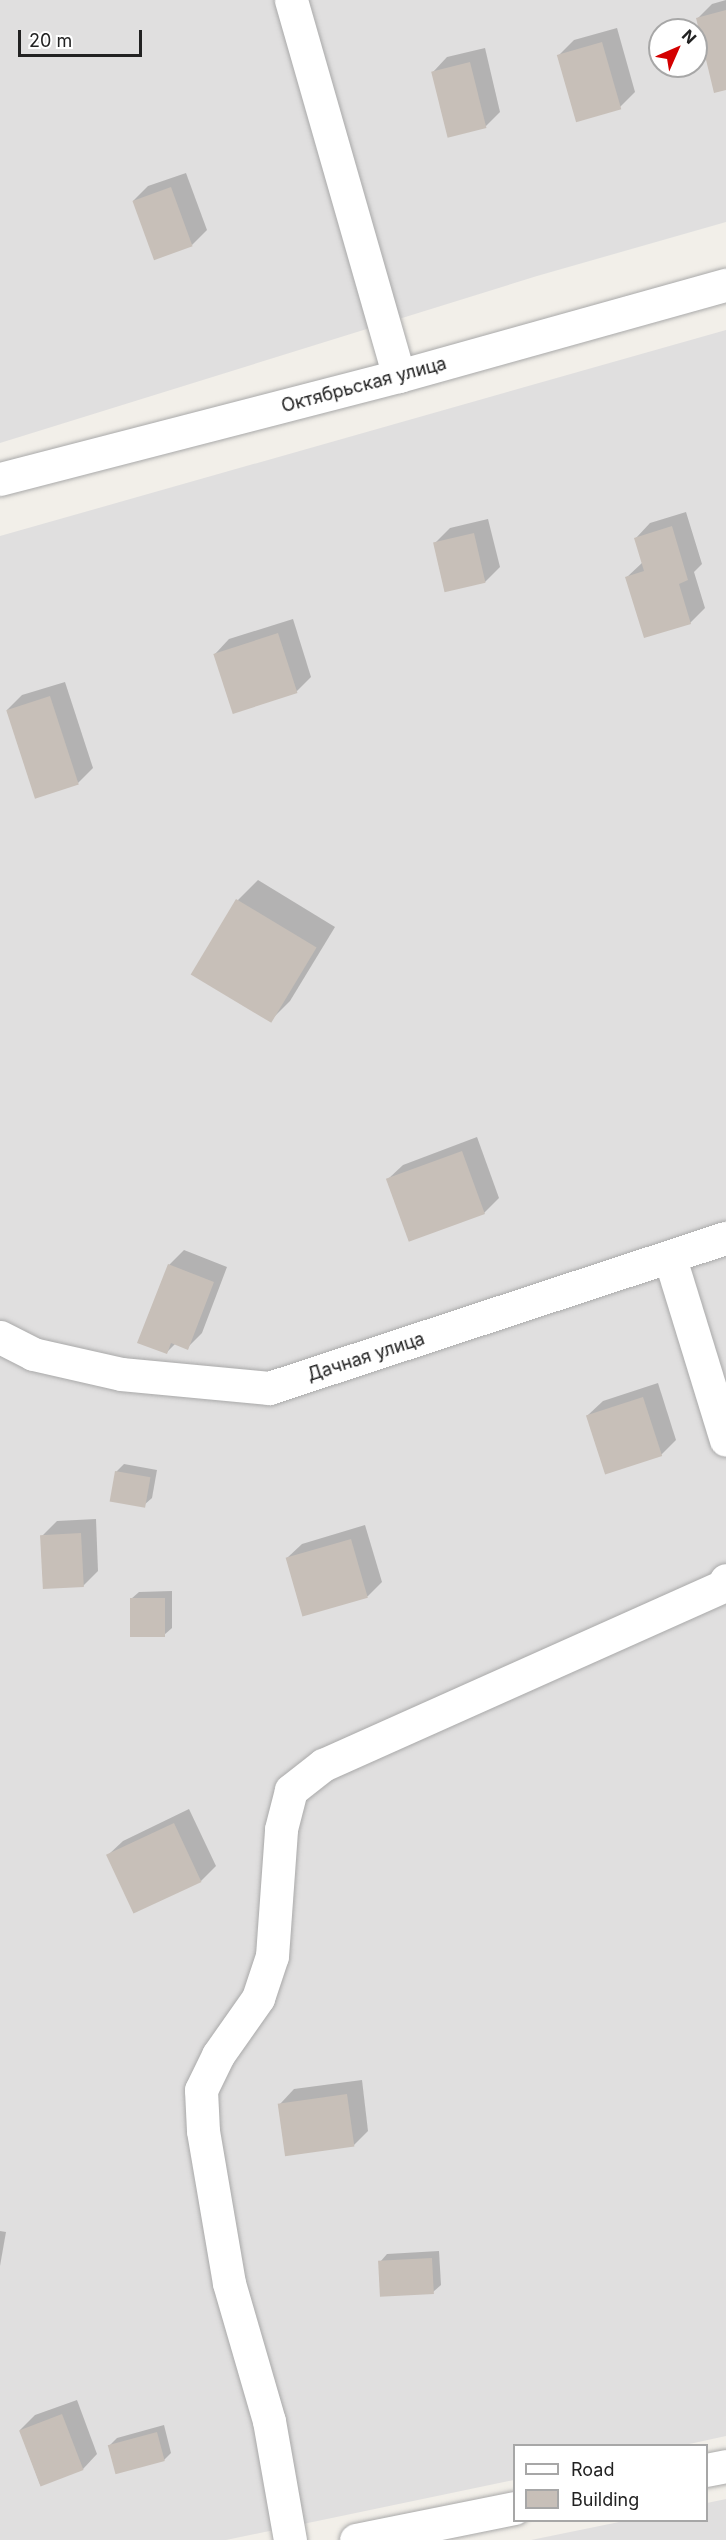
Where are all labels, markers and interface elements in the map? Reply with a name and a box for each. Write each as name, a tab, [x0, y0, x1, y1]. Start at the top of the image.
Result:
scale bar	[21, 18, 146, 56]
north arrow	[648, 18, 708, 78]
text: N	[678, 25, 701, 48]
text: 20 m	[29, 30, 72, 51]
street label: Октябрьская улица	[279, 353, 449, 417]
street label: Дачная улица	[305, 1328, 427, 1386]
legend	[513, 2444, 708, 2522]
text: Road	[571, 2459, 614, 2480]
text: Building	[571, 2489, 639, 2510]

